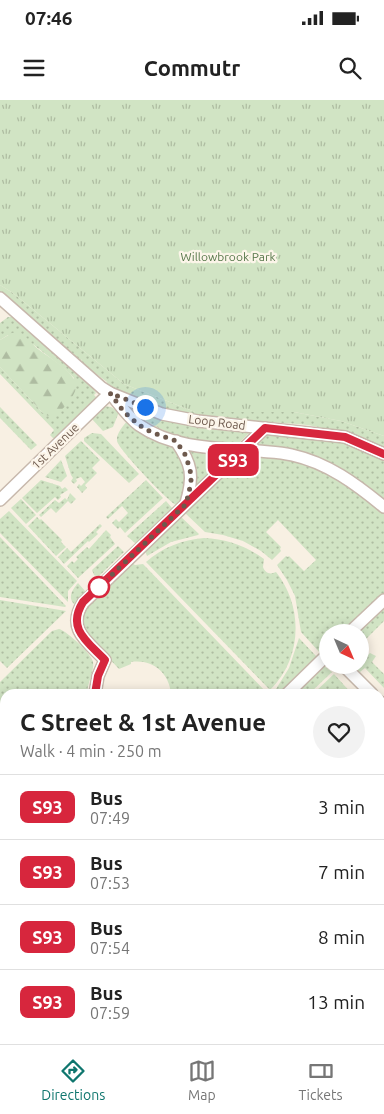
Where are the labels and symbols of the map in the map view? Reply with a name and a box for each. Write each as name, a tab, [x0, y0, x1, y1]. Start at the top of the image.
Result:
park label: Willowbrook Park	[180, 250, 276, 263]
your location	[133, 395, 158, 420]
street label: Loop Road	[188, 412, 246, 432]
street label: 1st Avenue	[29, 421, 81, 471]
line badge: S93	[204, 444, 262, 476]
unlabelled marker	[88, 576, 110, 598]
north arrow	[319, 624, 369, 674]

